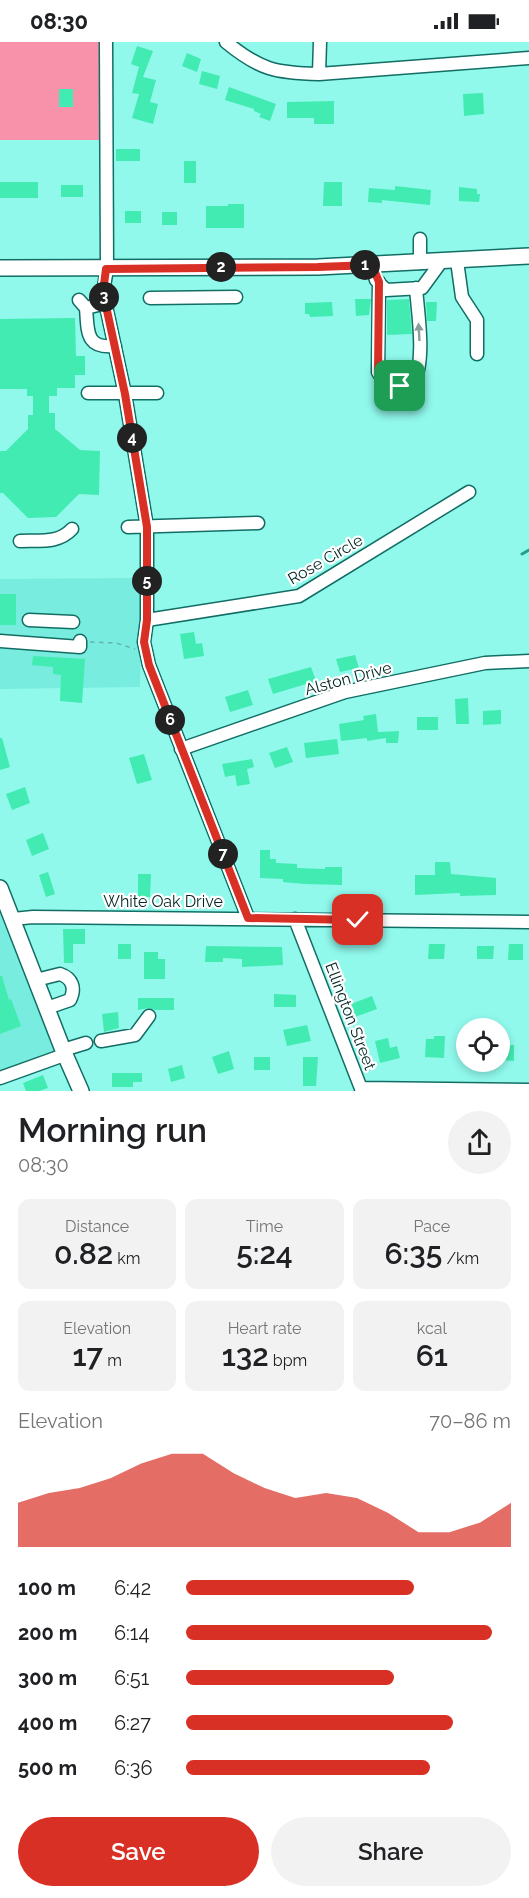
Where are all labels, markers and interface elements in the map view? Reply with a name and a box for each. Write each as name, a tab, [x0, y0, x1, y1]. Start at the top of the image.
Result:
text: 08:30	[30, 8, 88, 34]
pin: 1	[350, 250, 380, 280]
pin: 2	[206, 252, 236, 282]
text: 1	[361, 255, 369, 274]
text: 2	[216, 257, 226, 276]
pin: 3	[89, 282, 119, 312]
text: 3	[100, 287, 108, 306]
one-way arrow	[414, 323, 423, 342]
pin	[374, 360, 425, 411]
icon: arrive	[383, 369, 416, 402]
pin: 4	[117, 423, 147, 453]
text: 4	[127, 428, 137, 447]
street label: Rose Circle	[284, 530, 366, 588]
pin: 5	[132, 566, 162, 596]
text: 5	[143, 571, 151, 590]
street label: Alston Drive	[303, 658, 394, 699]
pin: 6	[155, 705, 185, 735]
text: 6	[165, 710, 175, 729]
pin: 7	[208, 839, 238, 869]
text: 7	[219, 844, 227, 863]
street label: White Oak Drive	[103, 892, 223, 911]
pin	[332, 894, 383, 945]
icon: check	[341, 903, 374, 936]
street label: Ellington Street	[321, 960, 380, 1073]
map controls	[456, 1018, 510, 1072]
button: locate	[456, 1018, 510, 1072]
text: Morning run	[18, 1111, 207, 1150]
button: share	[448, 1111, 511, 1174]
text: 08:30	[18, 1153, 69, 1177]
text: Distance	[65, 1217, 129, 1236]
text: Time	[246, 1217, 283, 1236]
text: Pace	[413, 1217, 450, 1236]
text: 0.82	[54, 1236, 113, 1271]
text: 5:24	[236, 1236, 293, 1271]
text: 6:35	[384, 1236, 442, 1271]
text: km	[113, 1249, 140, 1268]
text: /km	[442, 1249, 479, 1268]
text: Elevation	[63, 1319, 131, 1338]
text: Heart rate	[228, 1319, 301, 1338]
text: kcal	[417, 1319, 447, 1338]
text: 17	[72, 1338, 103, 1373]
text: 132	[222, 1338, 269, 1373]
text: 61	[416, 1338, 448, 1373]
text: m	[103, 1351, 122, 1370]
text: bpm	[269, 1351, 307, 1370]
text: Elevation	[18, 1409, 103, 1433]
text: 70–86 m	[429, 1409, 511, 1433]
text: 100 m	[18, 1576, 76, 1600]
text: 6:42	[114, 1576, 151, 1600]
text: 200 m	[18, 1621, 77, 1645]
text: 6:14	[114, 1621, 149, 1645]
text: 300 m	[18, 1666, 77, 1690]
text: 6:51	[114, 1666, 149, 1690]
text: 400 m	[18, 1711, 77, 1735]
text: 6:27	[114, 1711, 151, 1735]
text: 500 m	[18, 1756, 77, 1780]
text: 6:36	[114, 1756, 153, 1780]
button: Save	[18, 1817, 259, 1886]
button: Share	[271, 1817, 511, 1886]

